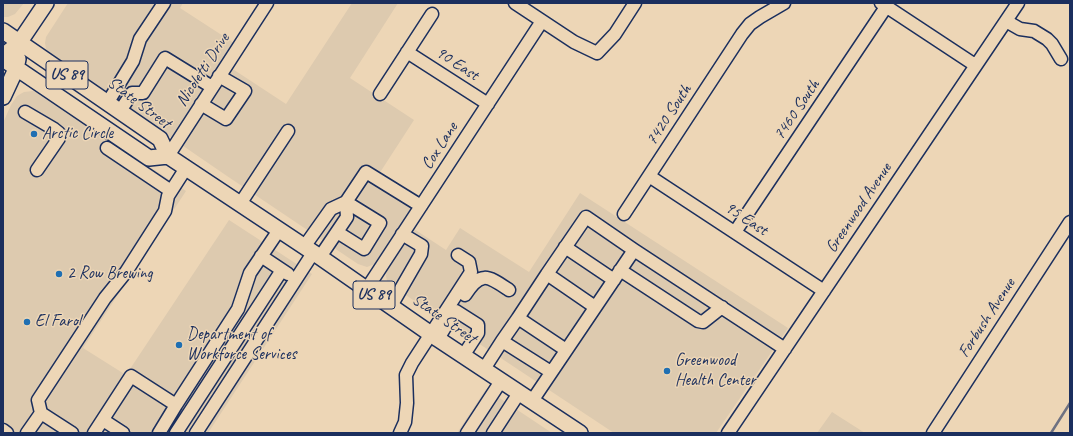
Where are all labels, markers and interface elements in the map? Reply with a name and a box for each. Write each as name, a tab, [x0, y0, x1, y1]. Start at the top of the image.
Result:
street label: Nicoletti Drive	[172, 30, 234, 110]
street label: 90 East	[432, 43, 482, 85]
road number: US 89	[46, 61, 88, 89]
street label: State Street	[103, 73, 175, 133]
street label: 7460 South	[769, 76, 825, 144]
street label: 7420 South	[642, 81, 696, 149]
street label: Cox Lane	[417, 119, 463, 173]
place label: Arctic Circle	[42, 124, 113, 144]
marker: Arctic Circle	[29, 129, 39, 139]
street label: Greenwood Avenue	[822, 159, 896, 257]
street label: 95 East	[721, 198, 771, 240]
place label: 2 Row Brewing	[67, 264, 153, 284]
marker: 2 Row Brewing	[54, 269, 64, 279]
street label: Forbush Avenue	[954, 275, 1020, 361]
road number: US 89	[353, 281, 395, 309]
street label: State Street	[408, 289, 480, 349]
place label: El Farol	[35, 312, 81, 332]
marker: El Farol	[22, 317, 32, 327]
place label: Department of Workforce Services	[187, 325, 296, 365]
marker: Department of Workforce Services	[174, 340, 184, 350]
place label: Greenwood Health Center	[675, 351, 756, 391]
marker: Greenwood Health Center	[662, 366, 672, 376]

